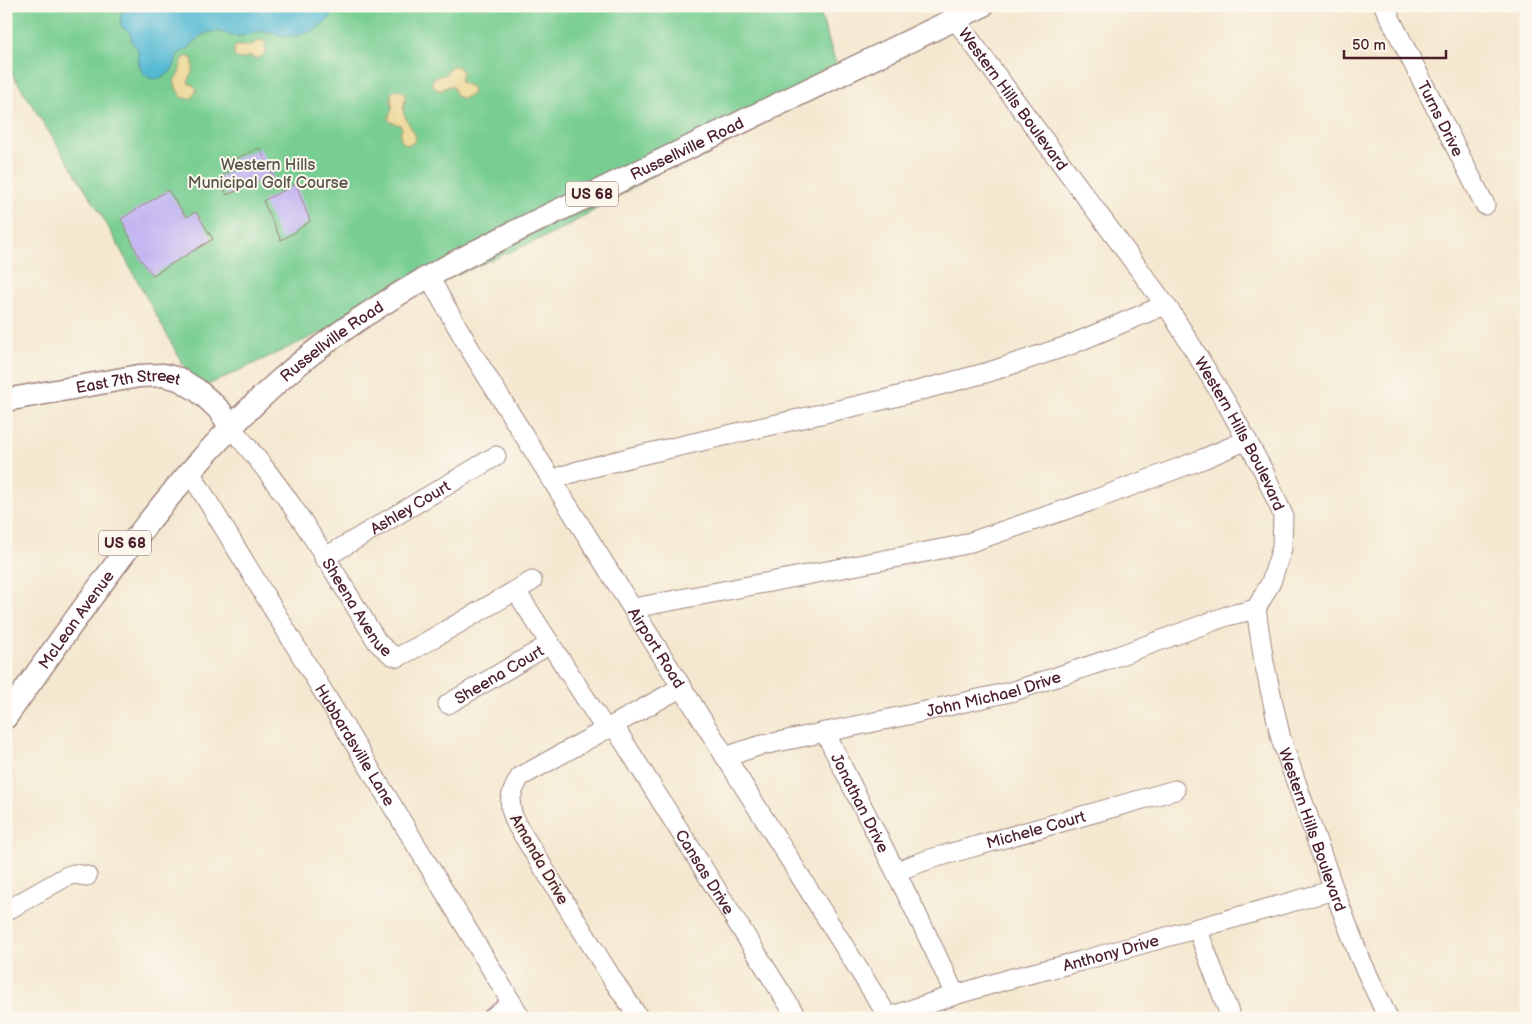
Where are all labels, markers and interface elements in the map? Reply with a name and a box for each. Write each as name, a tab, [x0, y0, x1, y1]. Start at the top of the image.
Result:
street label: Western Hills Boulevard	[954, 25, 1071, 175]
scale bar	[1344, 28, 1447, 60]
text: 50 m	[1352, 36, 1386, 55]
street label: Turns Drive	[1413, 78, 1467, 160]
street label: Russellville Road	[628, 114, 747, 185]
park label: Western Hills Municipal Golf Course	[188, 156, 349, 193]
road number: US 68	[566, 182, 618, 206]
street label: Russellville Road	[277, 298, 387, 386]
street label: Western Hills Boulevard	[1190, 354, 1288, 514]
street label: East 7th Street	[74, 367, 182, 398]
street label: Ashley Court	[367, 477, 454, 539]
road number: US 68	[99, 530, 151, 556]
street label: Sheena Avenue	[317, 555, 395, 662]
street label: McLean Avenue	[35, 567, 119, 673]
street label: Airport Road	[623, 605, 688, 692]
street label: Sheena Court	[452, 642, 548, 709]
street label: John Michael Drive	[925, 668, 1064, 722]
street label: Hubbardsville Lane	[310, 681, 398, 810]
street label: Western Hills Boulevard	[1274, 746, 1349, 914]
street label: Jonathan Drive	[826, 750, 893, 857]
street label: Michele Court	[985, 808, 1088, 854]
street label: Amanda Drive	[505, 811, 572, 909]
street label: Cansas Drive	[670, 827, 738, 919]
street label: Anthony Drive	[1061, 931, 1162, 976]

